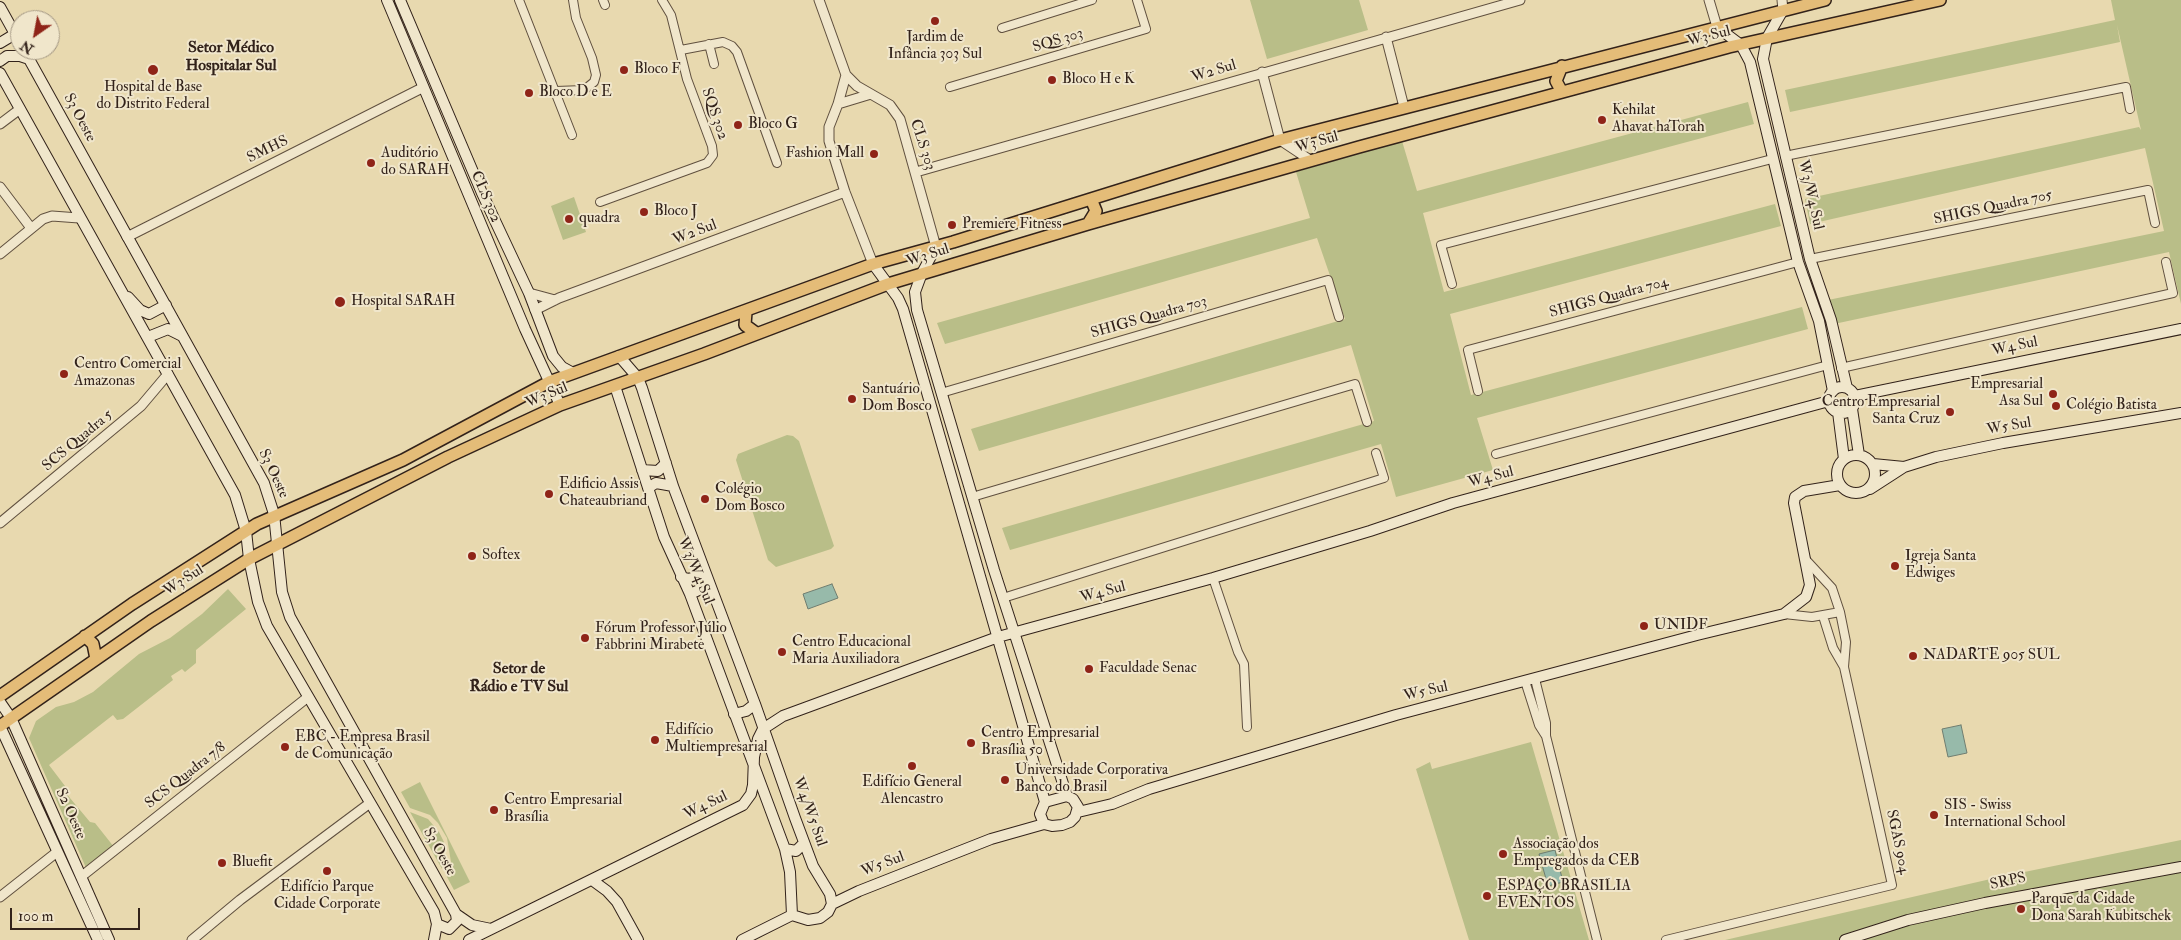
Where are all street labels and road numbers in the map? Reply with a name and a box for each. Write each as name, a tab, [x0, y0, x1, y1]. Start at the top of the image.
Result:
street label: W3 Sul	[1685, 23, 1733, 51]
street label: SQS 303	[1031, 25, 1085, 57]
street label: W2 Sul	[1189, 57, 1239, 87]
street label: SQS 302	[697, 86, 731, 142]
street label: S3 Oeste	[59, 91, 99, 145]
street label: CLS 303	[905, 117, 939, 173]
street label: W3 Sul	[1293, 128, 1341, 158]
street label: SMHS	[245, 132, 291, 168]
street label: W3/W4 Sul	[1793, 158, 1827, 232]
street label: CLS 302	[466, 168, 504, 226]
street label: SHIGS Quadra 705	[1932, 187, 2054, 229]
street label: W2 Sul	[670, 216, 720, 250]
street label: W3 Sul	[904, 241, 952, 271]
street label: SHIGS Quadra 704	[1548, 274, 1670, 322]
street label: SHIGS Quadra 703	[1089, 293, 1209, 343]
street label: W4 Sul	[1990, 333, 2040, 361]
street label: W3 Sul	[523, 379, 571, 413]
street label: SCS Quadra 5	[39, 406, 117, 476]
street label: W5 Sul	[1985, 414, 2033, 440]
street label: S3 Oeste	[254, 447, 292, 501]
street label: W4 Sul	[1466, 463, 1516, 493]
street label: W3/W4 Sul	[673, 535, 717, 607]
street label: W3 Sul	[161, 561, 207, 601]
street label: W4 Sul	[1078, 578, 1128, 608]
street label: W5 Sul	[1402, 678, 1450, 706]
street label: SCS Quadra 7/8	[142, 739, 230, 813]
street label: W4/W5 Sul	[788, 775, 830, 849]
street label: S2 Oeste	[51, 786, 89, 842]
street label: W4 Sul	[681, 788, 731, 824]
street label: SGAS 904	[1881, 808, 1913, 876]
street label: S3 Oeste	[419, 825, 459, 879]
street label: W5 Sul	[859, 849, 907, 881]
street label: SRPS	[1988, 869, 2028, 895]

